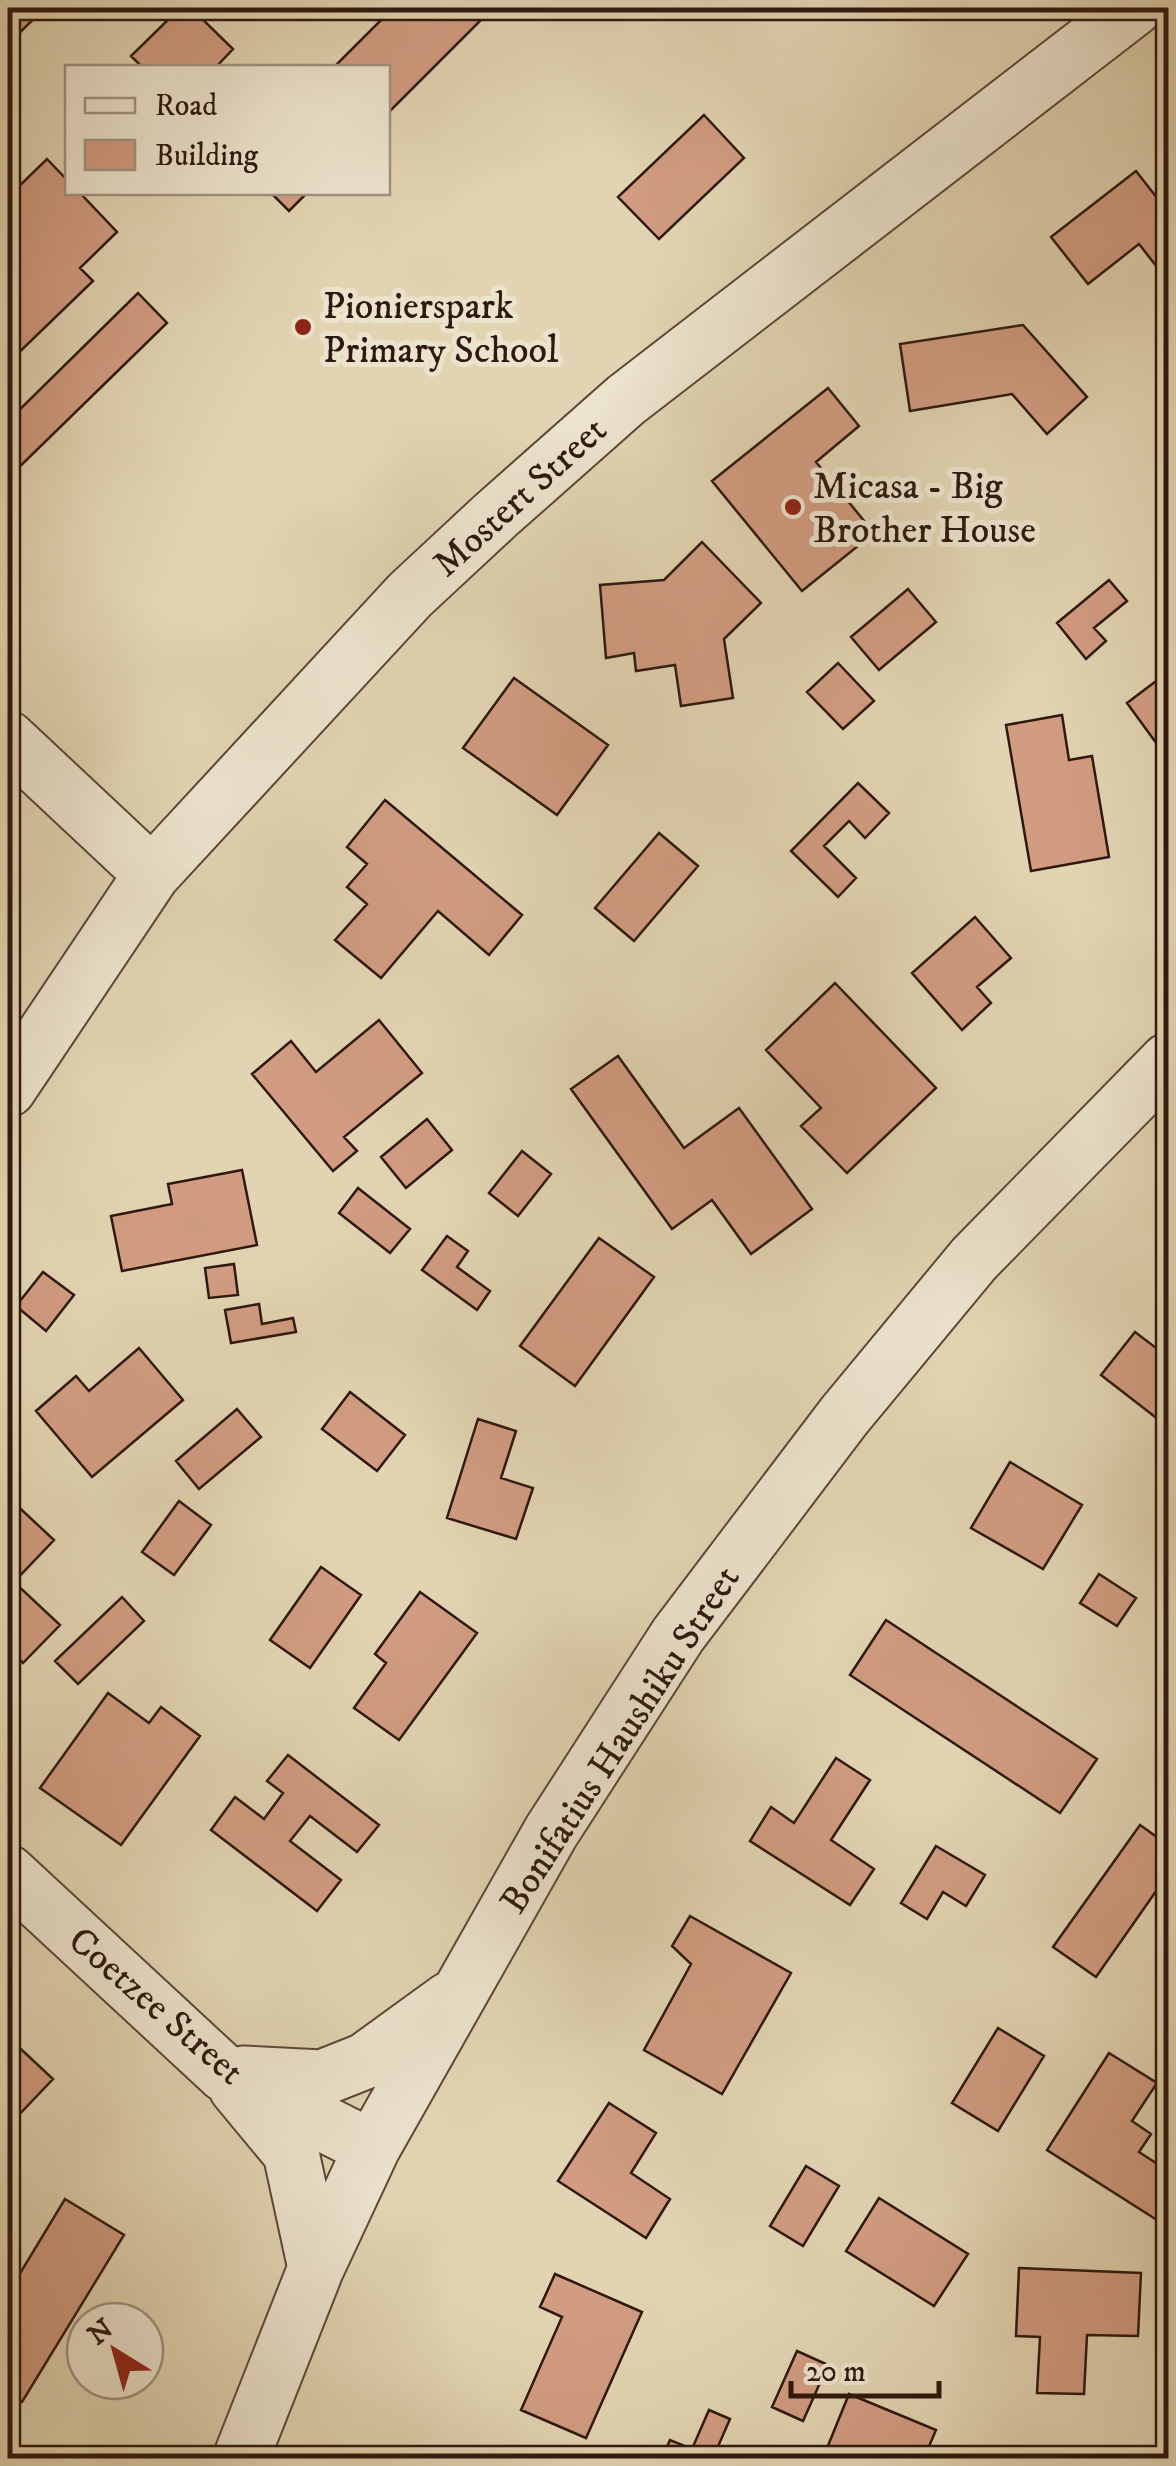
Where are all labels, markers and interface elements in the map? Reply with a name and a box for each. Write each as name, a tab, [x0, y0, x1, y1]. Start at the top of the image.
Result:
legend	[65, 65, 390, 195]
text: Road	[155, 88, 217, 125]
text: Building	[155, 138, 259, 175]
place label: Pionierspark Primary School	[323, 283, 559, 375]
marker: Pionierspark Primary School	[292, 316, 314, 338]
street label: Mostert Street	[423, 407, 617, 588]
place label: Micasa - Big Brother House	[813, 463, 1036, 555]
marker: Micasa - Big Brother House	[782, 496, 804, 518]
street label: Bonifatius Haushiku Street	[490, 1557, 751, 1923]
street label: Coetzee Street	[58, 1917, 254, 2096]
north arrow	[65, 2301, 165, 2401]
text: N	[81, 2311, 121, 2353]
scale bar	[791, 2336, 938, 2398]
text: 20 m	[806, 2354, 866, 2391]

